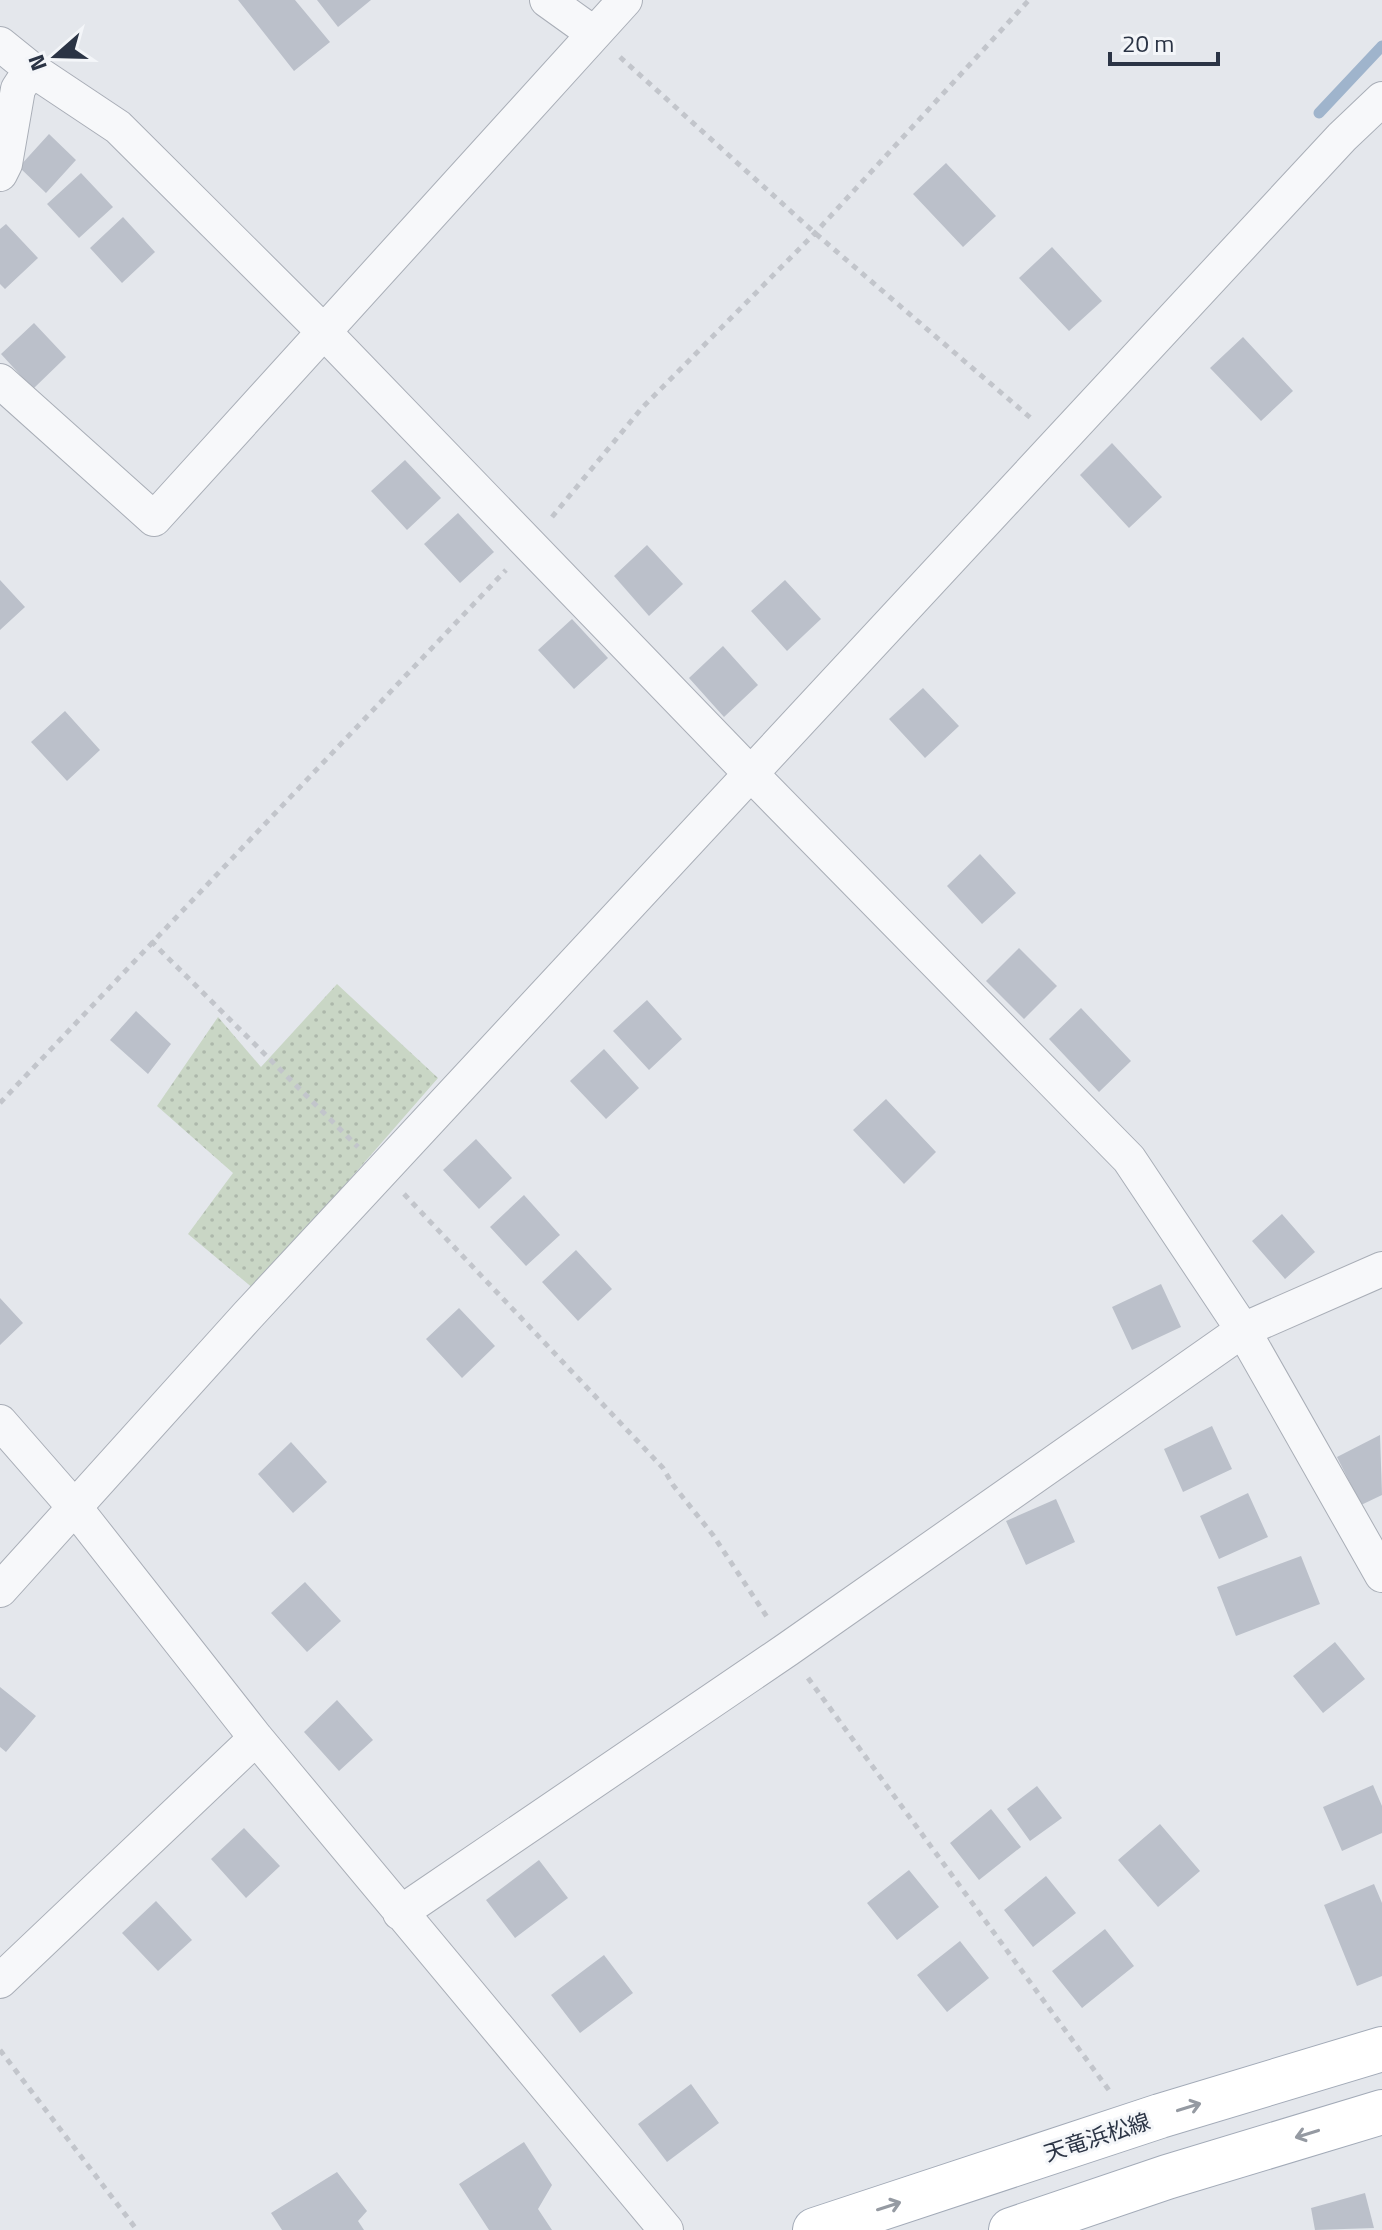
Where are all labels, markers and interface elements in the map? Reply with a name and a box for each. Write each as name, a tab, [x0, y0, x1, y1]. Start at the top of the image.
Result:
north arrow	[16, 16, 96, 96]
scale bar	[1110, 16, 1218, 66]
text: 20 m	[1122, 25, 1174, 61]
text: N	[19, 50, 56, 76]
one-way arrow	[1176, 2099, 1202, 2114]
street label: 天竜浜松線	[1039, 2104, 1155, 2170]
one-way arrow	[1295, 2127, 1321, 2142]
one-way arrow	[876, 2197, 901, 2212]

